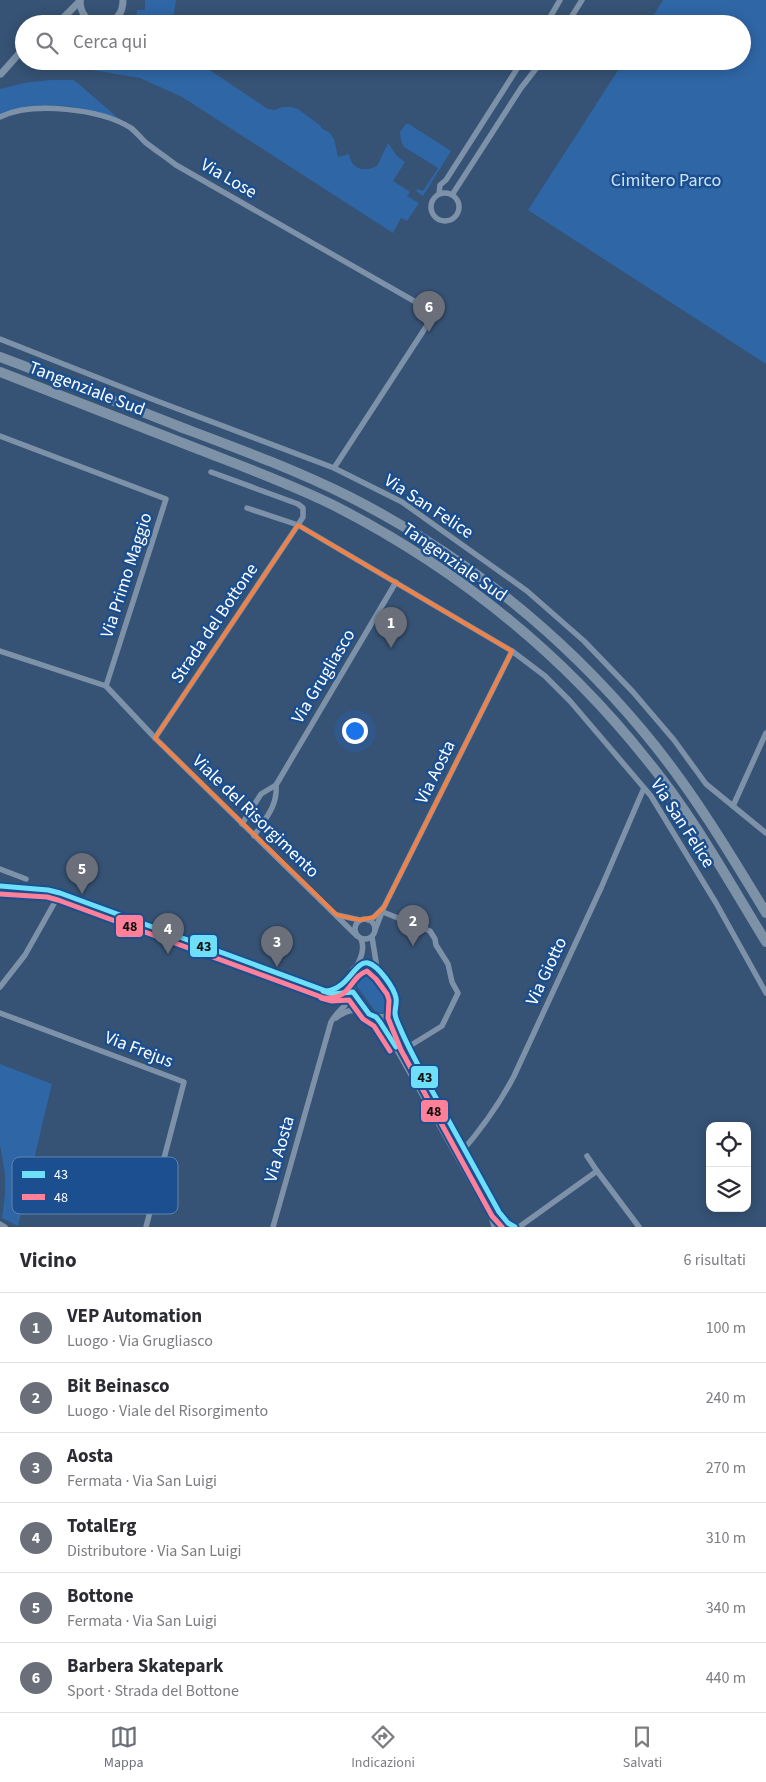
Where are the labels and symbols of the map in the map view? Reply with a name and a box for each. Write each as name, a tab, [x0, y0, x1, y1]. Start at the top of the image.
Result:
street label: Via Lose	[196, 152, 262, 205]
park label: Cimitero Parco	[611, 168, 721, 193]
pin: 6	[413, 291, 445, 332]
street label: Tangenziale Sud	[25, 355, 148, 422]
street label: Via San Felice	[379, 468, 478, 545]
street label: Via Primo Maggio	[95, 509, 158, 641]
street label: Tangenziale Sud	[397, 517, 512, 608]
street label: Strada del Bottone	[165, 558, 264, 688]
pin: 1	[375, 607, 407, 648]
street label: Via Grugliasco	[285, 624, 361, 728]
your location	[342, 718, 368, 744]
street label: Via Aosta	[409, 736, 462, 808]
street label: Viale del Risorgimento	[187, 749, 325, 884]
street label: Via San Felice	[644, 774, 721, 873]
pin: 5	[66, 853, 98, 894]
pin: 2	[397, 905, 429, 946]
pin: 4	[152, 913, 184, 954]
line badge: 48	[115, 914, 144, 938]
text: 48	[123, 917, 137, 937]
pin: 3	[261, 926, 293, 967]
street label: Via Giotto	[520, 933, 573, 1009]
line badge: 43	[189, 934, 218, 958]
text: 43	[197, 937, 211, 957]
street label: Via Frejus	[101, 1025, 177, 1074]
line badge: 43	[410, 1065, 439, 1089]
text: 43	[418, 1068, 432, 1088]
line badge: 48	[420, 1099, 449, 1123]
text: 48	[427, 1102, 441, 1122]
street label: Via Aosta	[258, 1113, 301, 1185]
legend	[12, 1157, 178, 1214]
text: 43	[54, 1165, 68, 1185]
text: 48	[54, 1188, 68, 1208]

